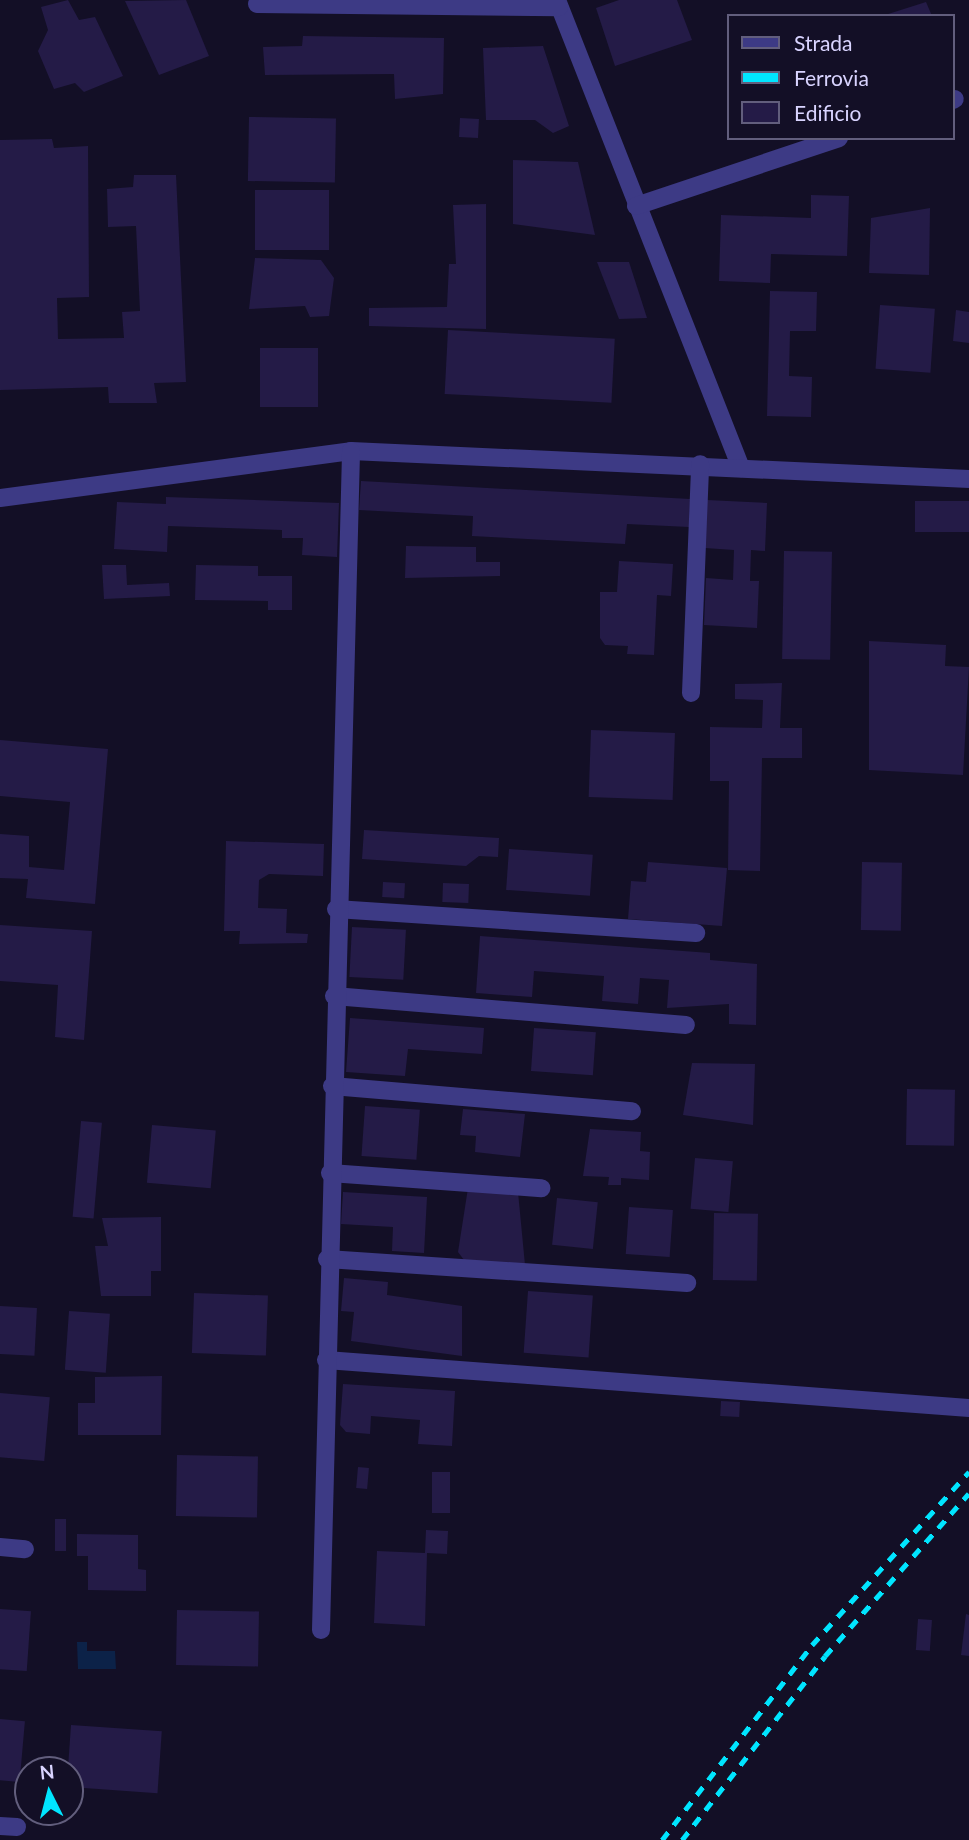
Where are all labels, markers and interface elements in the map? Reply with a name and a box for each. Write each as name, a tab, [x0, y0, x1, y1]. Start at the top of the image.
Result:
legend	[727, 14, 955, 140]
text: Strada	[794, 30, 853, 55]
text: Ferrovia	[794, 65, 869, 90]
text: Edificio	[794, 100, 861, 125]
north arrow	[14, 1756, 84, 1826]
text: N	[38, 1759, 55, 1784]

